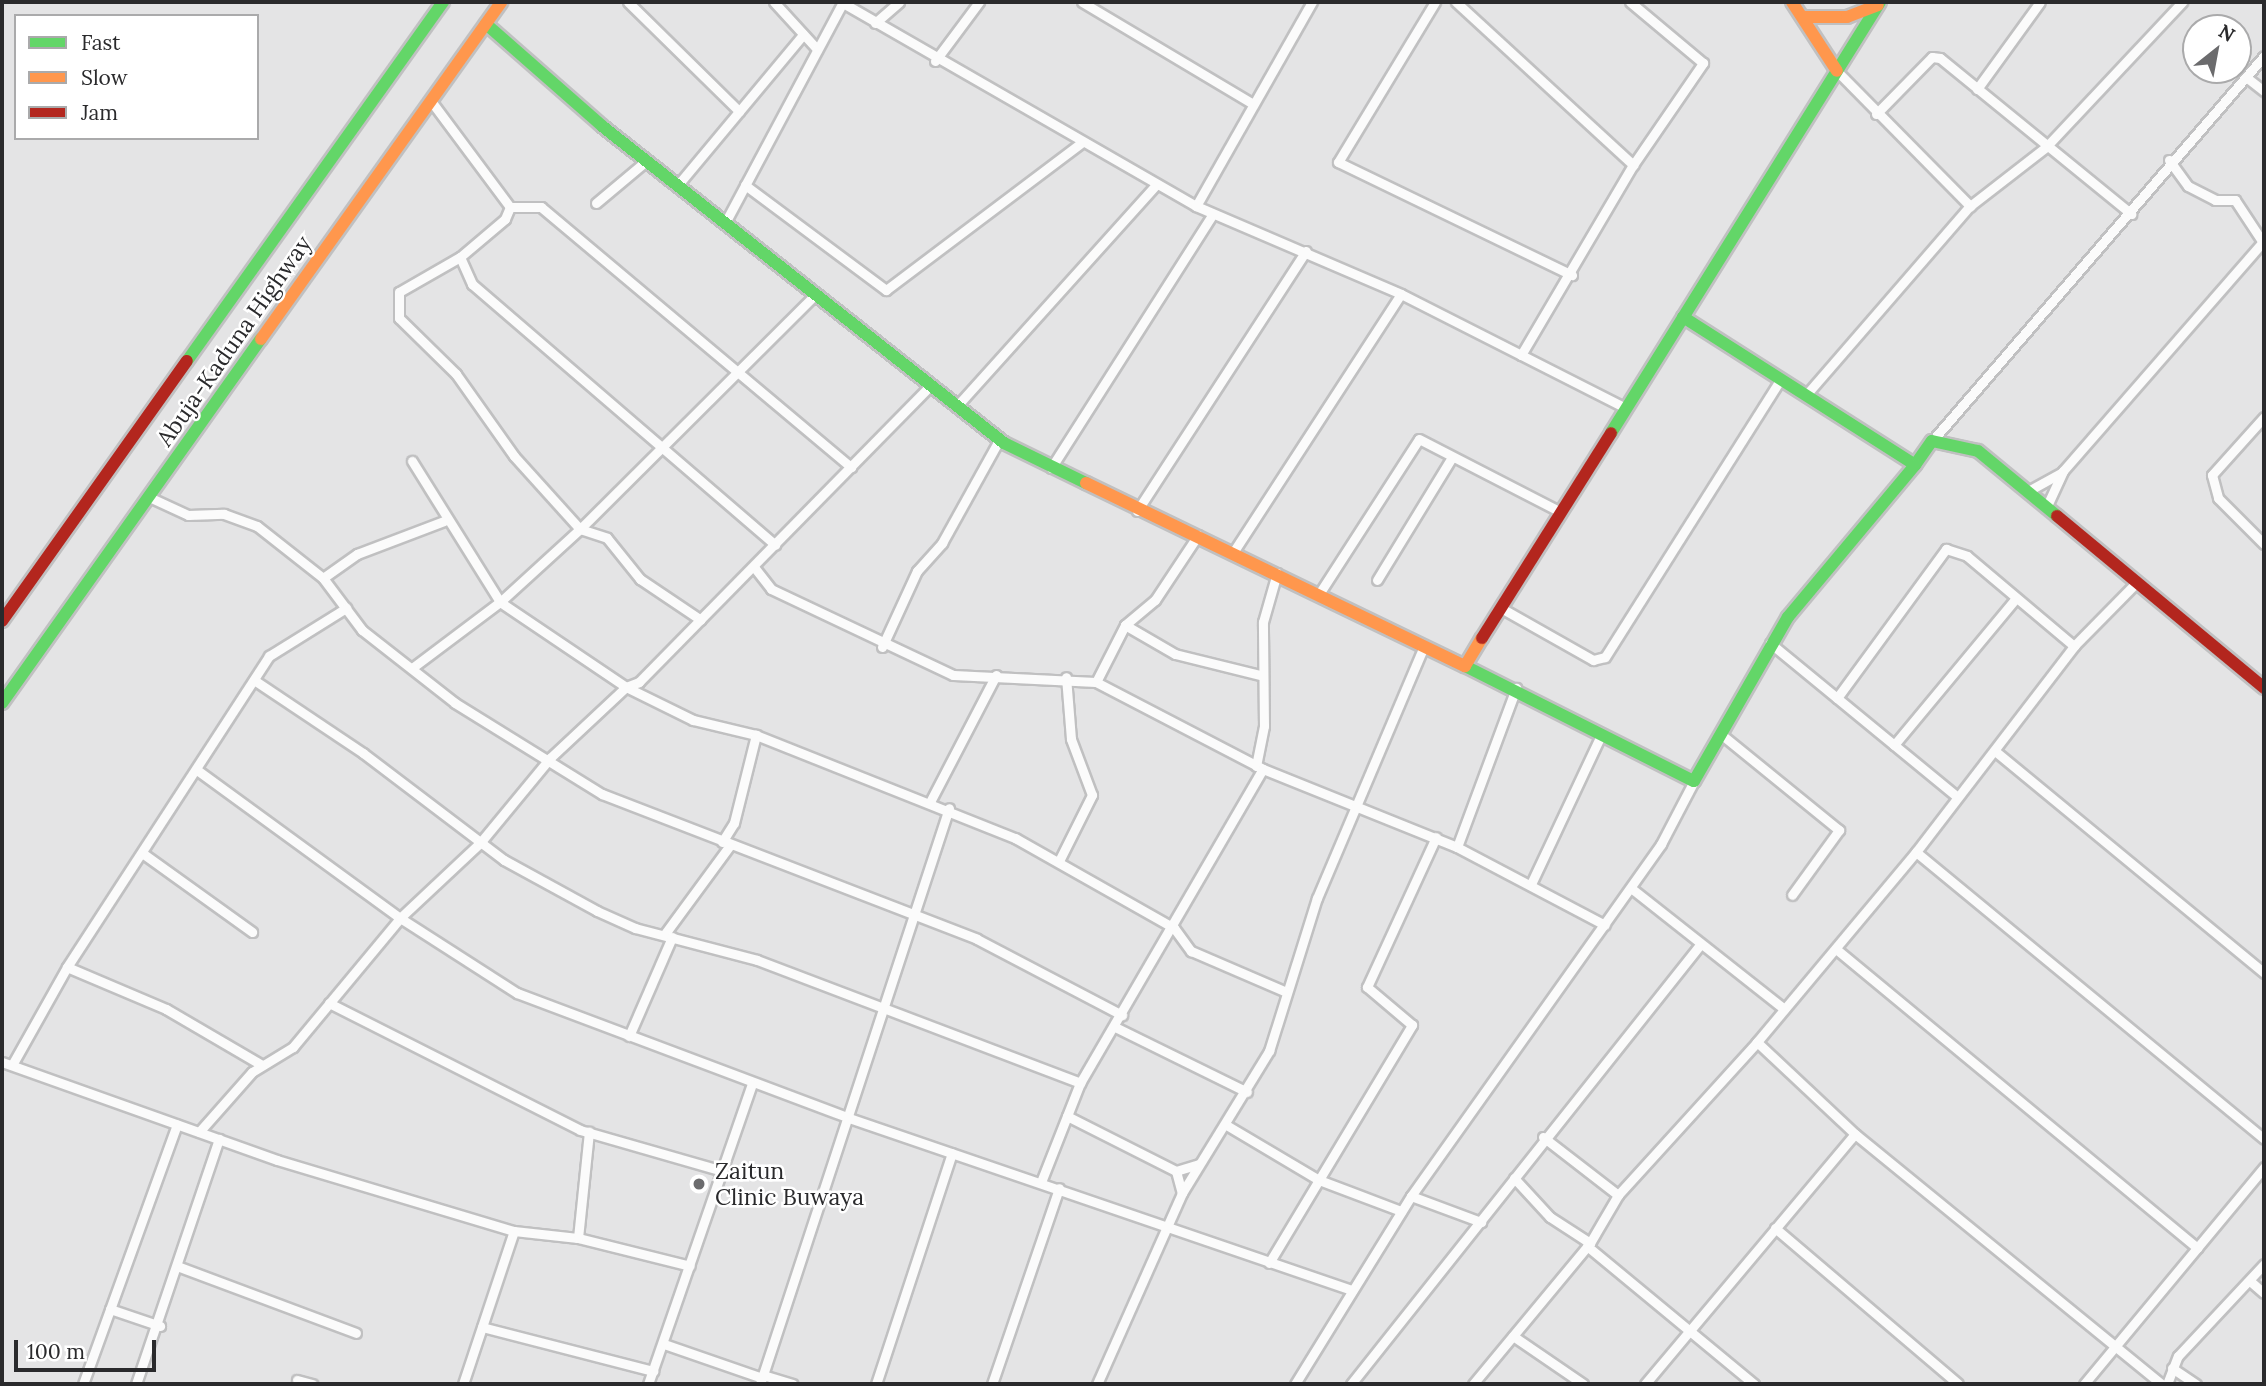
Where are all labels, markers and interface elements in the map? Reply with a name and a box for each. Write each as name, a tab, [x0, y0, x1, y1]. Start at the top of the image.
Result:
legend	[14, 14, 259, 140]
north arrow	[2182, 14, 2252, 84]
text: N	[2214, 19, 2239, 47]
text: Fast	[81, 29, 120, 56]
text: Slow	[81, 64, 128, 91]
text: Jam	[81, 99, 118, 126]
street label: Abuja-Kaduna Highway	[151, 231, 317, 451]
place label: Zaitun Clinic Buwaya	[715, 1157, 864, 1211]
marker: Zaitun Clinic Buwaya	[689, 1174, 709, 1194]
scale bar	[18, 1326, 159, 1370]
text: 100 m	[27, 1338, 85, 1365]

